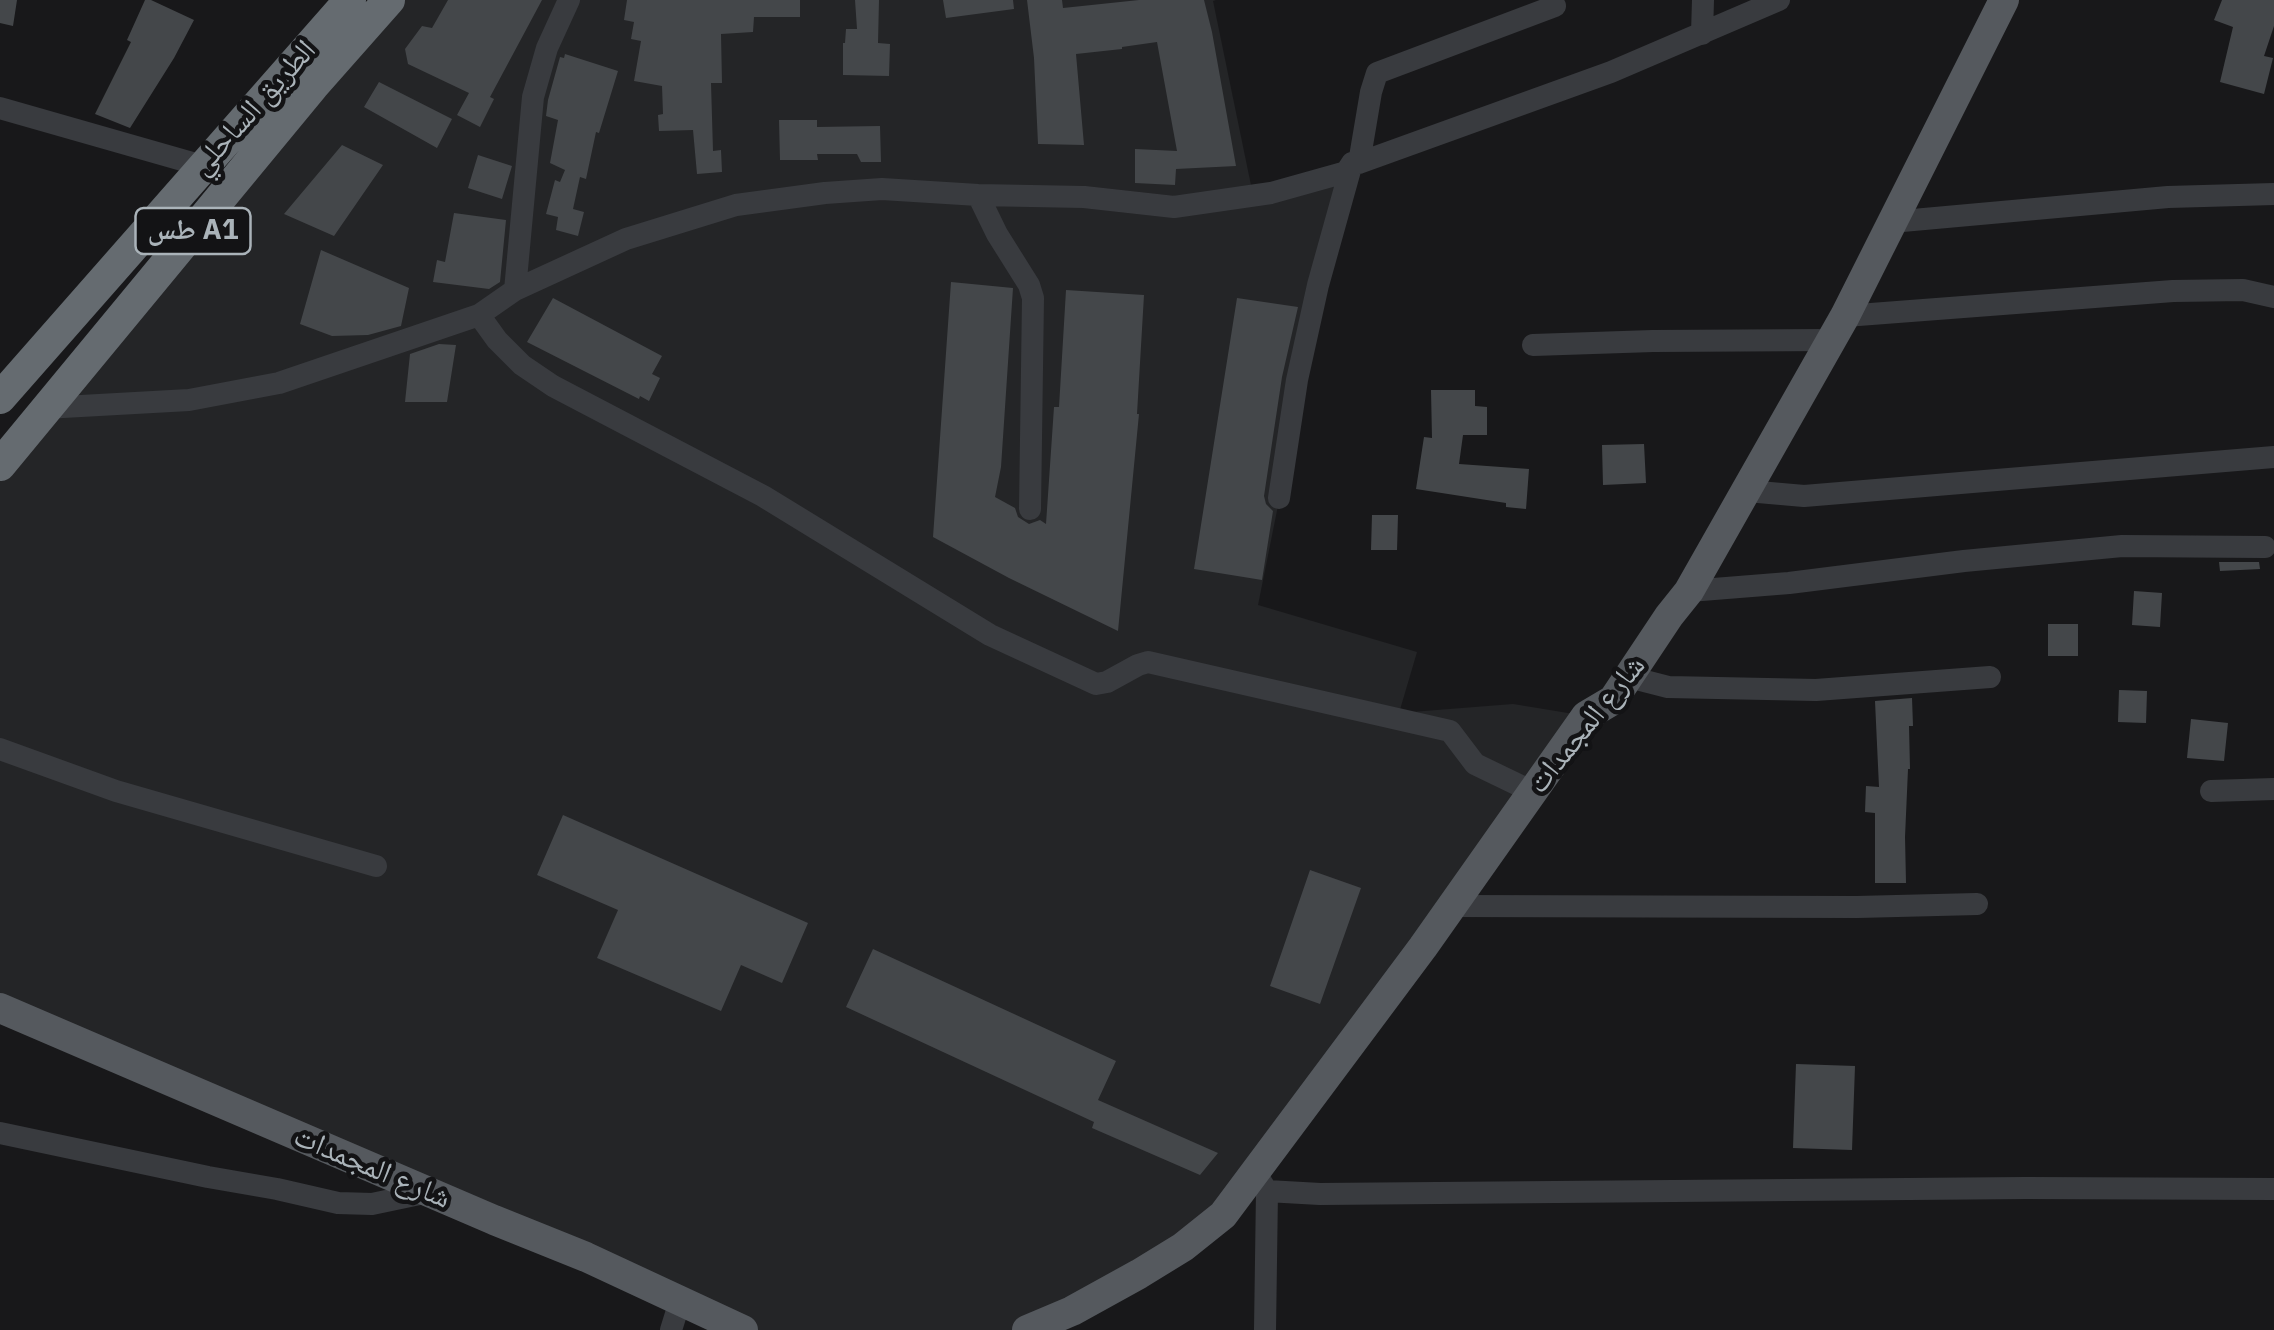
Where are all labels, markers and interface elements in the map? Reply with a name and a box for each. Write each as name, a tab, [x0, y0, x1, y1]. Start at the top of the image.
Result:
street label: الطريق الساحلي	[184, 33, 324, 183]
road number: طس A1	[136, 208, 250, 254]
street label: شارع المجمدات	[1520, 649, 1654, 801]
street label: شارع المجمدات	[288, 1119, 456, 1217]

